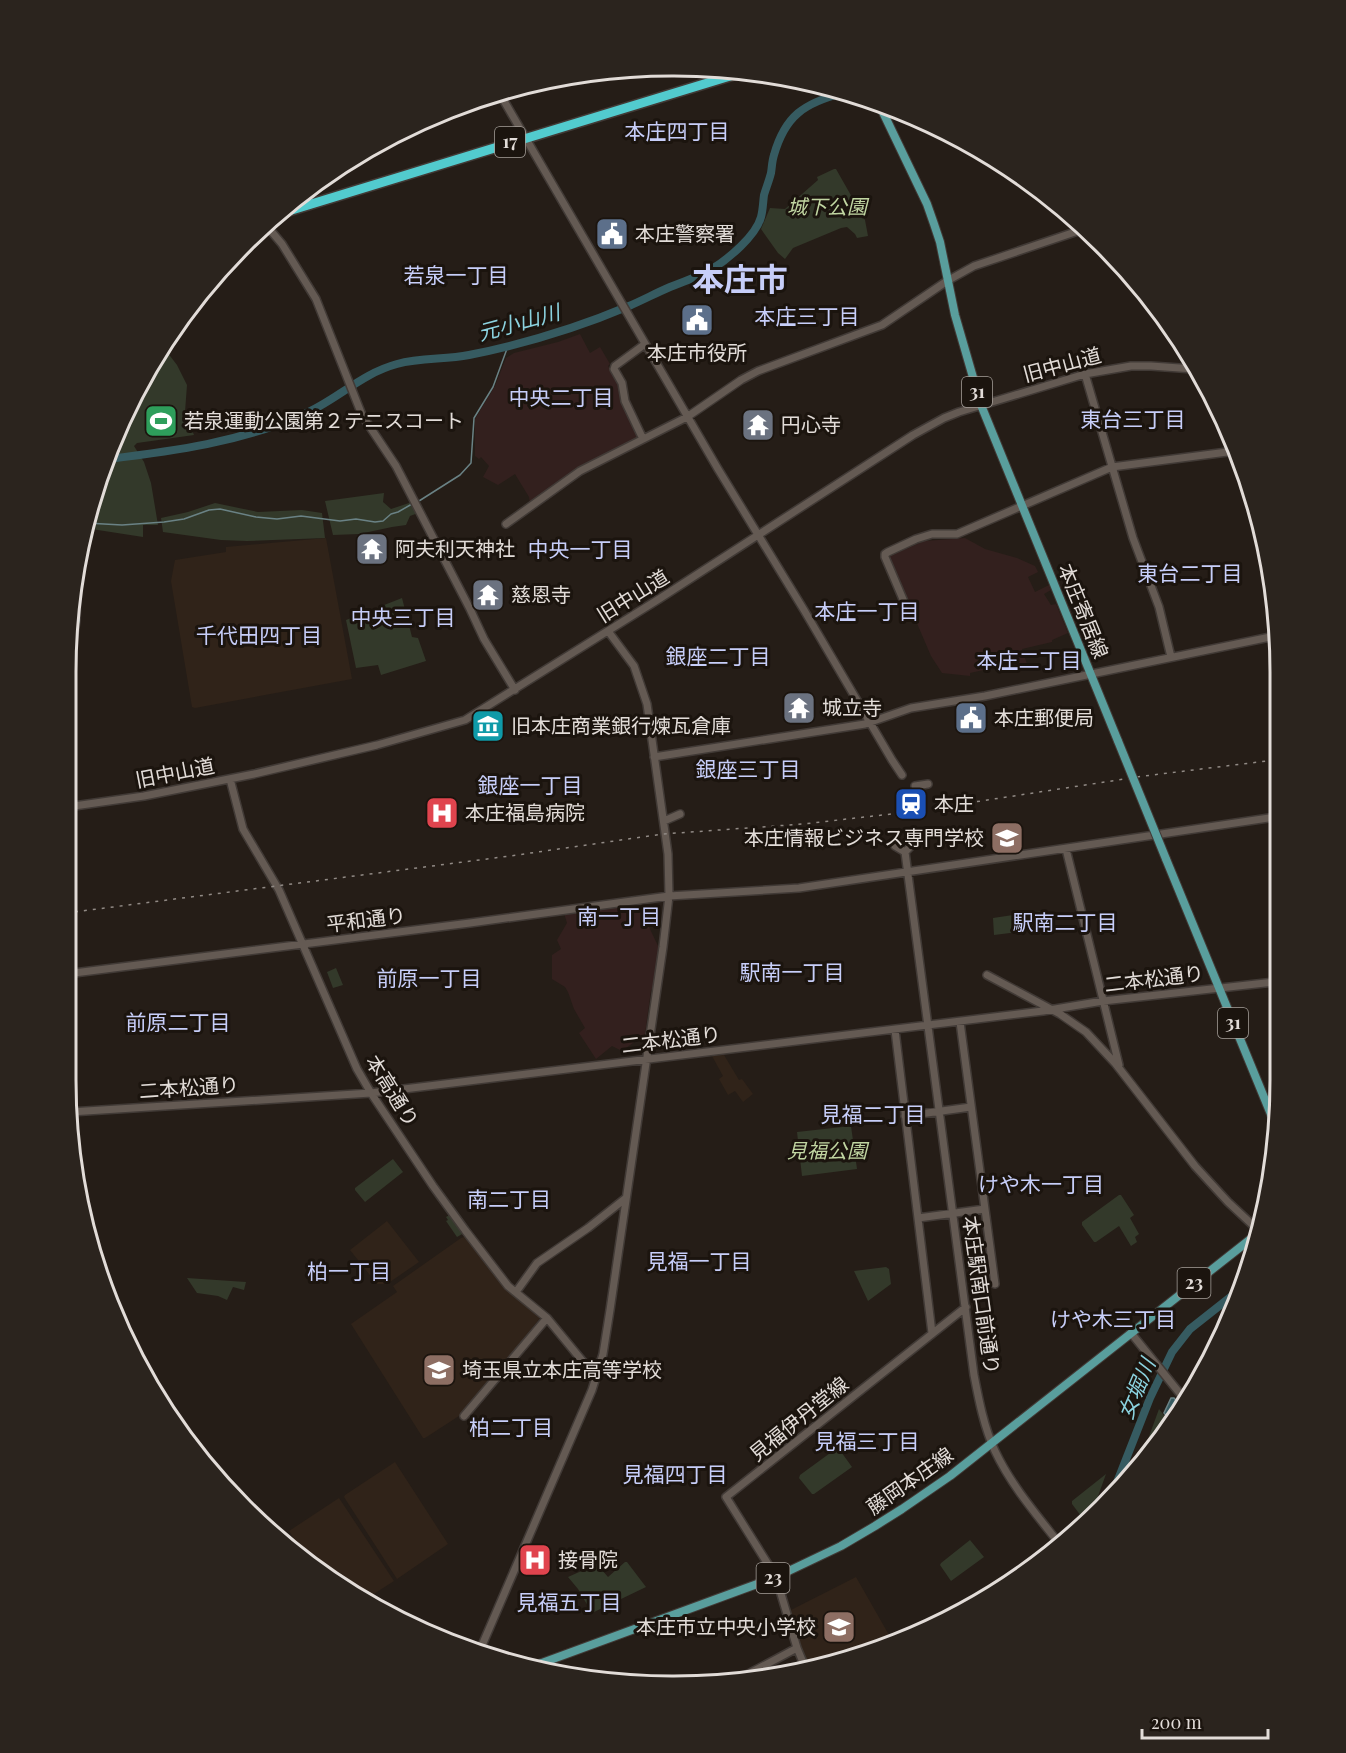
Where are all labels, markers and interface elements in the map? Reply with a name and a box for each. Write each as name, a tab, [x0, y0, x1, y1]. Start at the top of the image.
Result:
district label: 本庄四丁目	[625, 116, 730, 144]
road number: 17	[495, 127, 525, 157]
park label: 城下公園	[787, 192, 870, 219]
public building icon: 本庄警察署	[594, 216, 630, 252]
place label: 本庄警察署	[635, 219, 735, 246]
district label: 本庄市	[692, 256, 788, 299]
district label: 若泉一丁目	[404, 260, 509, 288]
water label: 元小山川	[474, 296, 565, 345]
district label: 本庄三丁目	[755, 301, 860, 329]
public building icon: 本庄市役所	[679, 302, 715, 338]
place label: 本庄市役所	[647, 338, 747, 365]
street label: 旧中山道	[1019, 340, 1104, 387]
road number: 31	[962, 377, 992, 407]
district label: 中央二丁目	[509, 382, 614, 410]
sports icon: 若泉運動公園第２テニスコート	[143, 403, 179, 439]
district label: 東台三丁目	[1081, 404, 1186, 432]
place label: 若泉運動公園第２テニスコート	[184, 406, 464, 433]
temple icon: 円心寺	[740, 407, 776, 443]
place label: 円心寺	[781, 410, 841, 437]
temple icon: 阿夫利天神社	[354, 531, 390, 567]
place label: 阿夫利天神社	[395, 534, 515, 561]
district label: 中央一丁目	[528, 534, 633, 562]
district label: 東台二丁目	[1138, 558, 1243, 586]
street label: 本庄寄居線	[1053, 559, 1116, 662]
street label: 旧中山道	[591, 562, 673, 627]
temple icon: 慈恩寺	[470, 577, 506, 613]
place label: 慈恩寺	[511, 580, 571, 607]
district label: 本庄一丁目	[815, 596, 920, 624]
district label: 中央三丁目	[351, 602, 456, 630]
district label: 千代田四丁目	[196, 620, 322, 648]
district label: 銀座二丁目	[666, 641, 771, 669]
district label: 本庄二丁目	[977, 645, 1082, 673]
temple icon: 城立寺	[781, 690, 817, 726]
place label: 城立寺	[822, 693, 882, 720]
public building icon: 本庄郵便局	[953, 700, 989, 736]
place label: 本庄郵便局	[994, 703, 1094, 730]
museum icon: 旧本庄商業銀行煉瓦倉庫	[470, 708, 506, 744]
place label: 旧本庄商業銀行煉瓦倉庫	[511, 711, 731, 738]
street label: 旧中山道	[133, 751, 217, 792]
district label: 銀座三丁目	[696, 754, 801, 782]
district label: 銀座一丁目	[478, 770, 583, 798]
station icon: 本庄	[893, 786, 929, 822]
place label: 本庄	[934, 789, 974, 816]
hospital icon: 本庄福島病院	[424, 795, 460, 831]
place label: 本庄福島病院	[465, 798, 585, 825]
school or university icon: 本庄情報ビジネス専門学校	[989, 820, 1025, 856]
place label: 本庄情報ビジネス専門学校	[744, 823, 984, 850]
street label: 平和通り	[324, 900, 407, 937]
district label: 南一丁目	[577, 901, 661, 929]
district label: 駅南二丁目	[1013, 907, 1118, 935]
district label: 駅南一丁目	[740, 957, 845, 985]
street label: 二本松通り	[1103, 958, 1205, 997]
district label: 前原一丁目	[377, 963, 482, 991]
district label: 前原二丁目	[126, 1007, 231, 1035]
road number: 31	[1218, 1008, 1248, 1038]
street label: 二本松通り	[620, 1019, 722, 1058]
street label: 本高通り	[361, 1049, 426, 1131]
street label: 二本松通り	[138, 1070, 240, 1103]
district label: 見福二丁目	[821, 1099, 926, 1127]
park label: 見福公園	[787, 1136, 870, 1163]
district label: けや木一丁目	[978, 1169, 1104, 1197]
district label: 南二丁目	[467, 1184, 551, 1212]
street label: 本庄駅南口前通り	[958, 1214, 1007, 1376]
district label: 見福一丁目	[647, 1246, 752, 1274]
district label: 柏一丁目	[307, 1256, 391, 1284]
road number: 23	[1178, 1268, 1210, 1298]
district label: けや木三丁目	[1050, 1304, 1176, 1332]
school or university icon: 埼玉県立本庄高等学校	[421, 1352, 457, 1388]
water label: 女堀川	[1110, 1352, 1161, 1423]
place label: 埼玉県立本庄高等学校	[462, 1355, 662, 1382]
street label: 見福伊丹堂線	[743, 1370, 853, 1466]
district label: 柏二丁目	[469, 1412, 553, 1440]
district label: 見福三丁目	[815, 1426, 920, 1454]
street label: 藤岡本庄線	[860, 1440, 958, 1520]
district label: 見福四丁目	[623, 1459, 728, 1487]
hospital icon: 接骨院	[517, 1542, 553, 1578]
place label: 接骨院	[558, 1545, 618, 1572]
road number: 23	[756, 1563, 790, 1593]
district label: 見福五丁目	[517, 1587, 622, 1615]
school or university icon: 本庄市立中央小学校	[821, 1609, 857, 1645]
place label: 本庄市立中央小学校	[636, 1612, 816, 1639]
scale bar	[1142, 1702, 1268, 1740]
text: 200 m	[1151, 1710, 1202, 1734]

